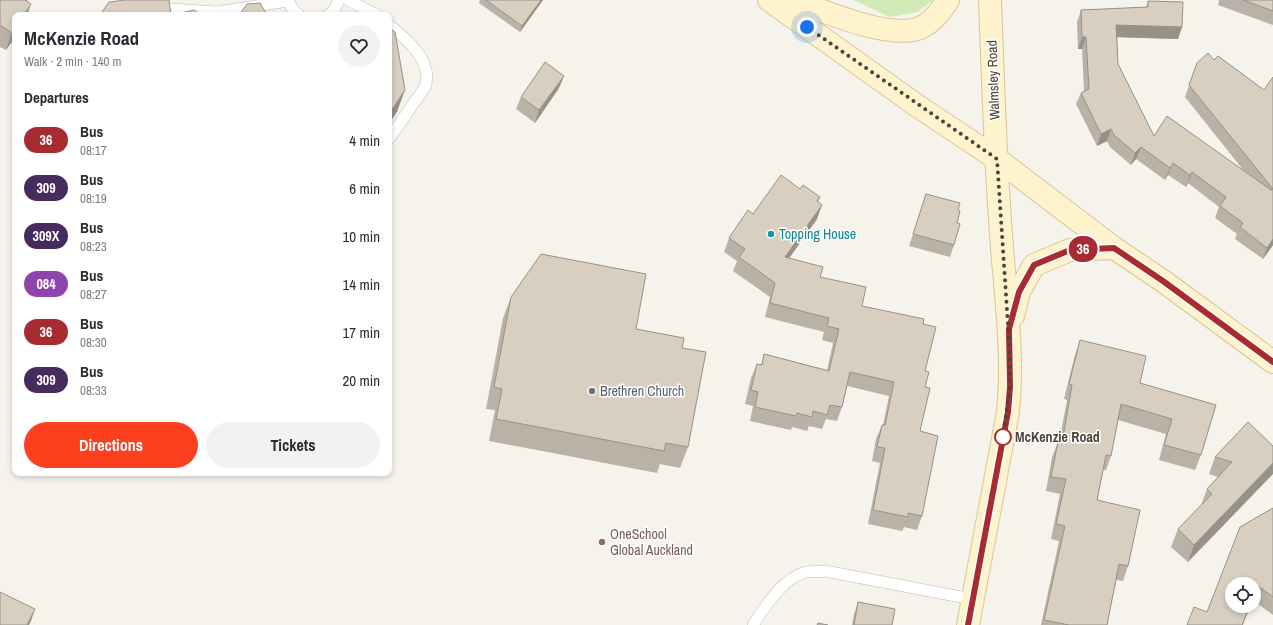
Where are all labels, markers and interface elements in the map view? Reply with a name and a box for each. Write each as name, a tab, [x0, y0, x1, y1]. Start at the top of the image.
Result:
your location	[797, 17, 817, 37]
text: McKenzie Road	[24, 25, 139, 51]
button: heart	[338, 25, 380, 67]
street label: Walmsley Road	[983, 40, 1003, 120]
text: Walk · 2 min · 140 m	[24, 53, 121, 70]
text: Departures	[24, 87, 89, 108]
text: Bus	[80, 121, 103, 142]
text: 4 min	[349, 130, 380, 151]
text: 36	[40, 131, 52, 149]
text: 08:17	[80, 142, 107, 159]
text: Bus	[80, 169, 103, 190]
text: 6 min	[349, 178, 380, 199]
text: 309	[36, 179, 56, 197]
text: 08:19	[80, 190, 107, 207]
text: Bus	[80, 217, 103, 238]
place label: Topping House	[779, 225, 856, 243]
text: 10 min	[342, 226, 380, 247]
text: 309X	[33, 227, 59, 245]
marker: Topping House	[766, 229, 776, 239]
line badge: 36	[1065, 236, 1101, 262]
text: 08:23	[80, 238, 107, 255]
text: 36	[1077, 240, 1089, 258]
text: Bus	[80, 265, 103, 286]
text: 14 min	[342, 274, 380, 295]
text: 084	[36, 275, 56, 293]
text: 08:27	[80, 286, 107, 303]
text: Bus	[80, 313, 103, 334]
text: 17 min	[342, 322, 380, 343]
text: 36	[40, 323, 52, 341]
text: 08:30	[80, 334, 107, 351]
text: Bus	[80, 361, 103, 382]
text: 20 min	[342, 370, 380, 391]
text: 309	[36, 371, 56, 389]
text: 08:33	[80, 382, 107, 399]
place label: Brethren Church	[600, 382, 684, 400]
marker: Brethren Church	[587, 386, 597, 396]
button: Directions	[24, 422, 198, 468]
button: Tickets	[206, 422, 380, 468]
marker: McKenzie Road	[994, 428, 1012, 446]
place label: McKenzie Road	[1015, 428, 1100, 446]
place label: OneSchool Global Auckland	[610, 525, 693, 559]
marker: OneSchool Global Auckland	[597, 537, 607, 547]
map controls	[1225, 577, 1261, 613]
button: locate	[1225, 577, 1261, 613]

